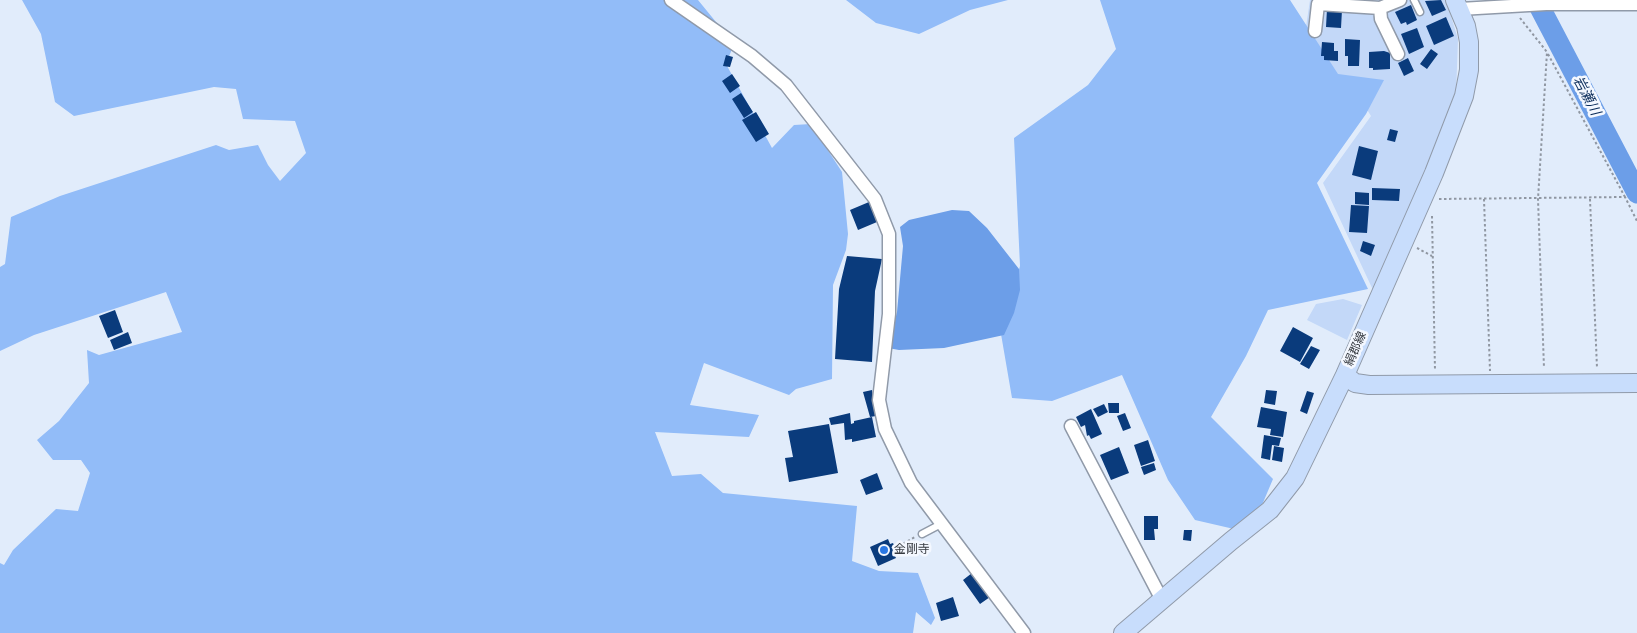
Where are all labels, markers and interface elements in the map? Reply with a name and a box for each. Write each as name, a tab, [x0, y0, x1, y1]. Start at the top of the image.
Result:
water label: 岩瀬川	[1569, 74, 1603, 118]
street label: 絹郡線	[1342, 330, 1370, 368]
place label: 金剛寺	[894, 543, 930, 557]
marker: 金剛寺	[878, 544, 890, 556]

